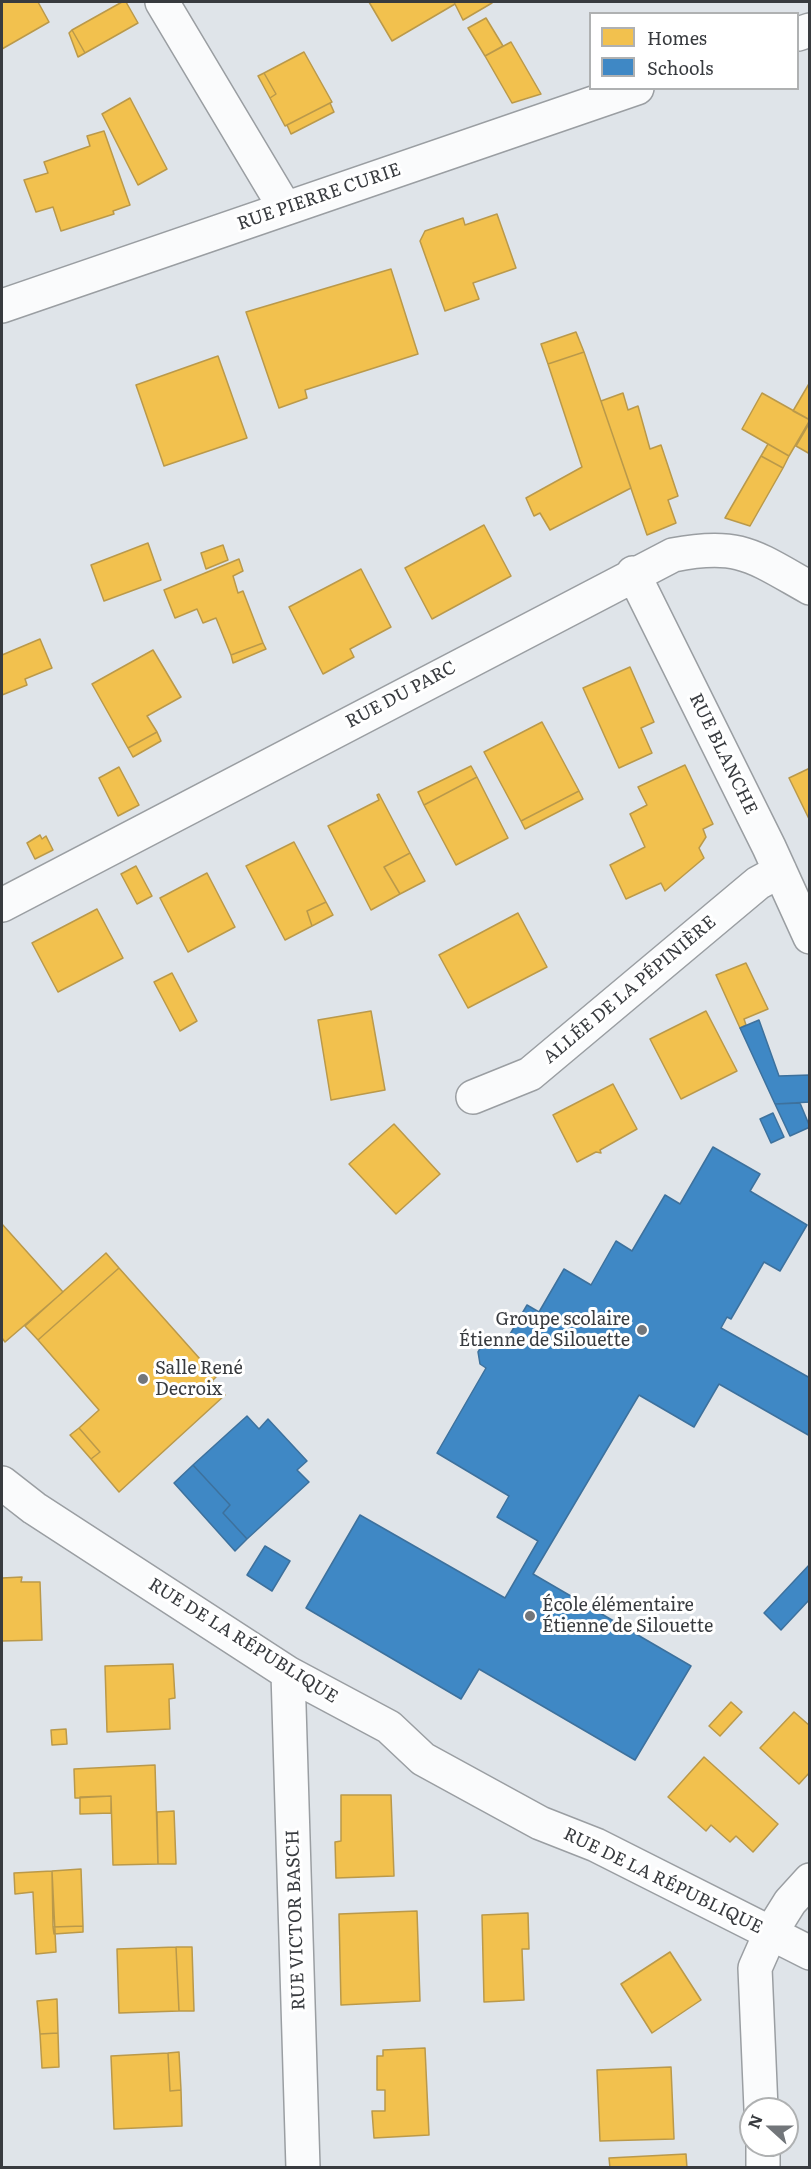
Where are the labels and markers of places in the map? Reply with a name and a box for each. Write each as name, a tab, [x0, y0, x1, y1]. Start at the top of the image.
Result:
place label: Groupe scolaire Étienne de Silouette	[459, 1309, 630, 1352]
marker: Groupe scolaire Étienne de Silouette	[635, 1323, 649, 1337]
place label: Salle René Decroix	[155, 1358, 243, 1400]
marker: Salle René Decroix	[136, 1372, 150, 1386]
place label: École élémentaire Étienne de Silouette	[542, 1595, 713, 1638]
marker: École élémentaire Étienne de Silouette	[523, 1609, 537, 1623]

